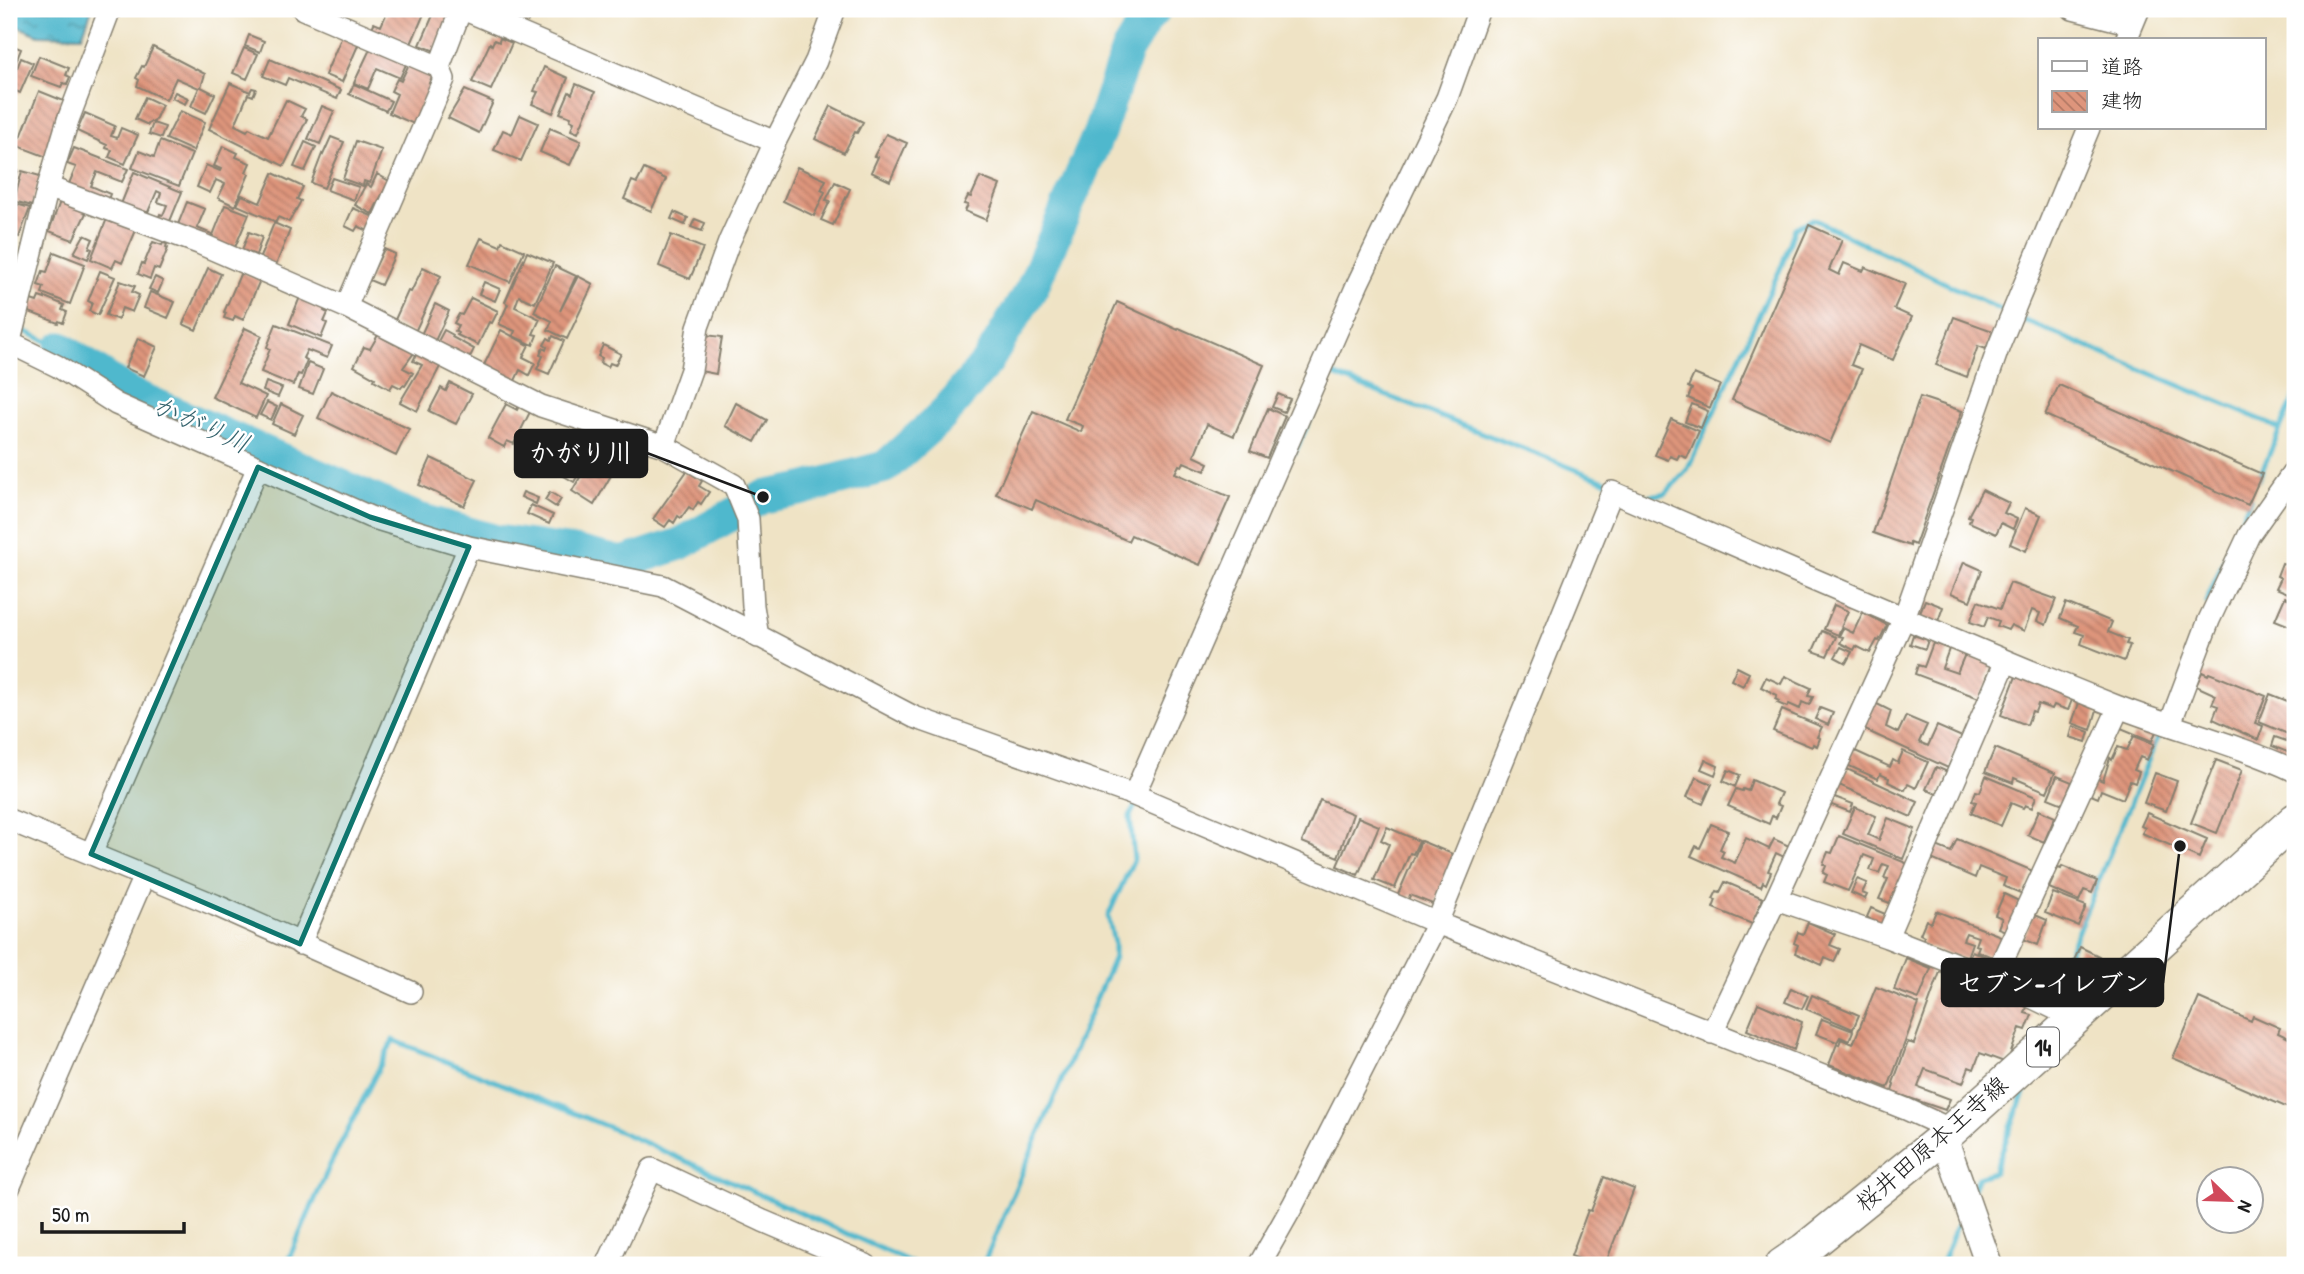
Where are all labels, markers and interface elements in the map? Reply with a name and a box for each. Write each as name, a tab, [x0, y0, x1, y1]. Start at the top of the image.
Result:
legend	[2038, 38, 2266, 130]
text: 道路	[2101, 52, 2143, 81]
text: 建物	[2101, 86, 2143, 115]
water label: かがり川	[146, 387, 256, 461]
callout: かがり川	[515, 430, 647, 477]
text: かがり川	[529, 435, 633, 470]
callout: セブン-イレブン	[1942, 959, 2163, 1006]
text: セブン-イレブン	[1957, 965, 2149, 1000]
road number: 14	[2027, 1028, 2059, 1066]
street label: 桜井田原本王寺線	[1848, 1068, 2014, 1218]
north arrow	[2196, 1166, 2266, 1236]
scale bar	[42, 1190, 184, 1234]
text: N	[2232, 1197, 2260, 1216]
text: 50 m	[52, 1200, 89, 1229]

